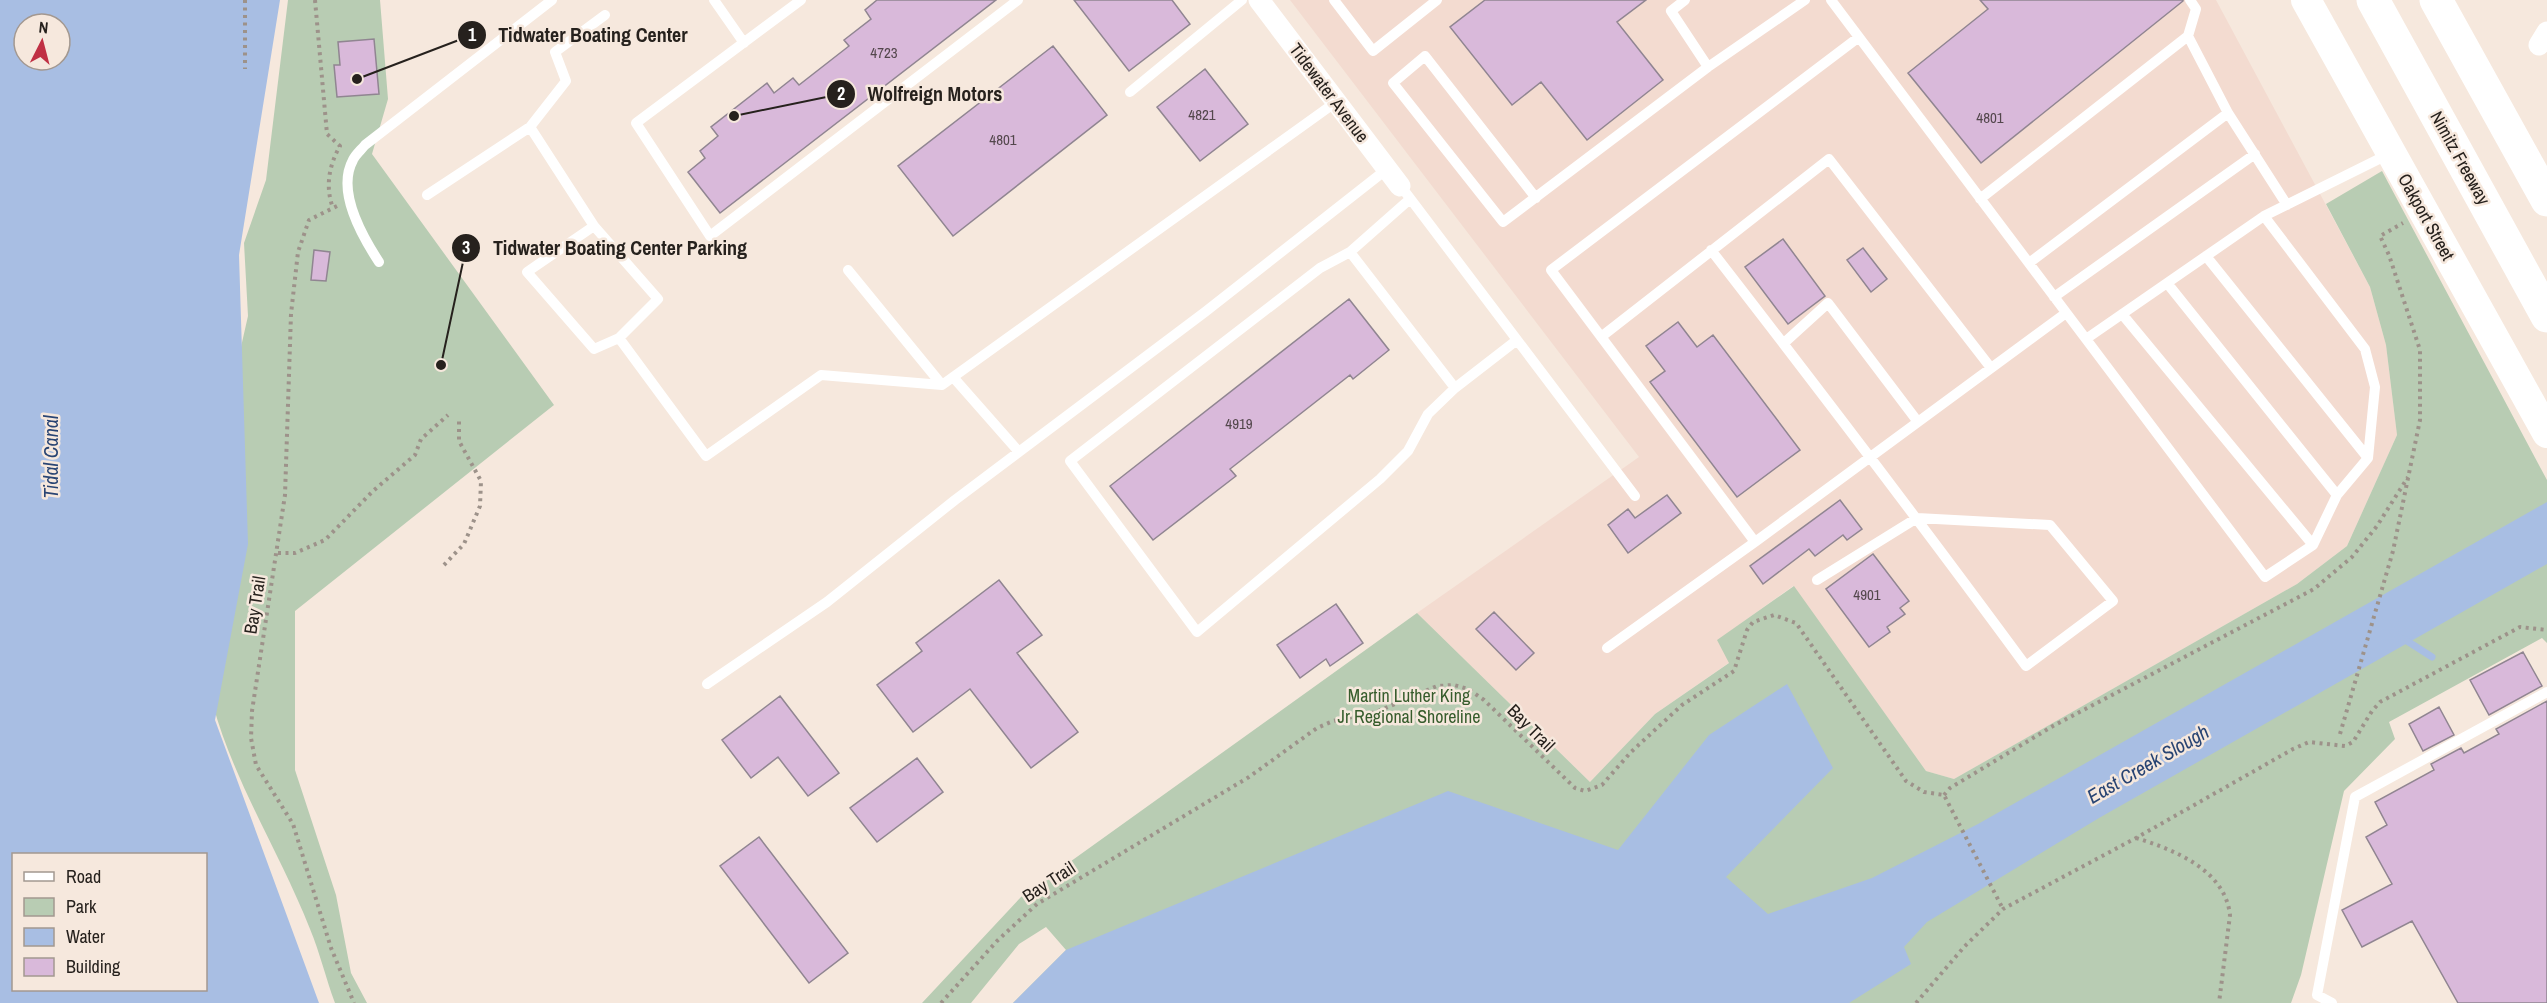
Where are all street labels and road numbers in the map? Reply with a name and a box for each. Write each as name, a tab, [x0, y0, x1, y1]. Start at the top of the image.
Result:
street label: Tidewater Avenue	[1284, 38, 1375, 148]
street label: Nimitz Freeway	[2424, 107, 2497, 210]
street label: Oakport Street	[2392, 169, 2461, 265]
street label: Bay Trail	[238, 574, 271, 636]
street label: Bay Trail	[1502, 698, 1561, 757]
street label: Bay Trail	[1017, 855, 1080, 908]

